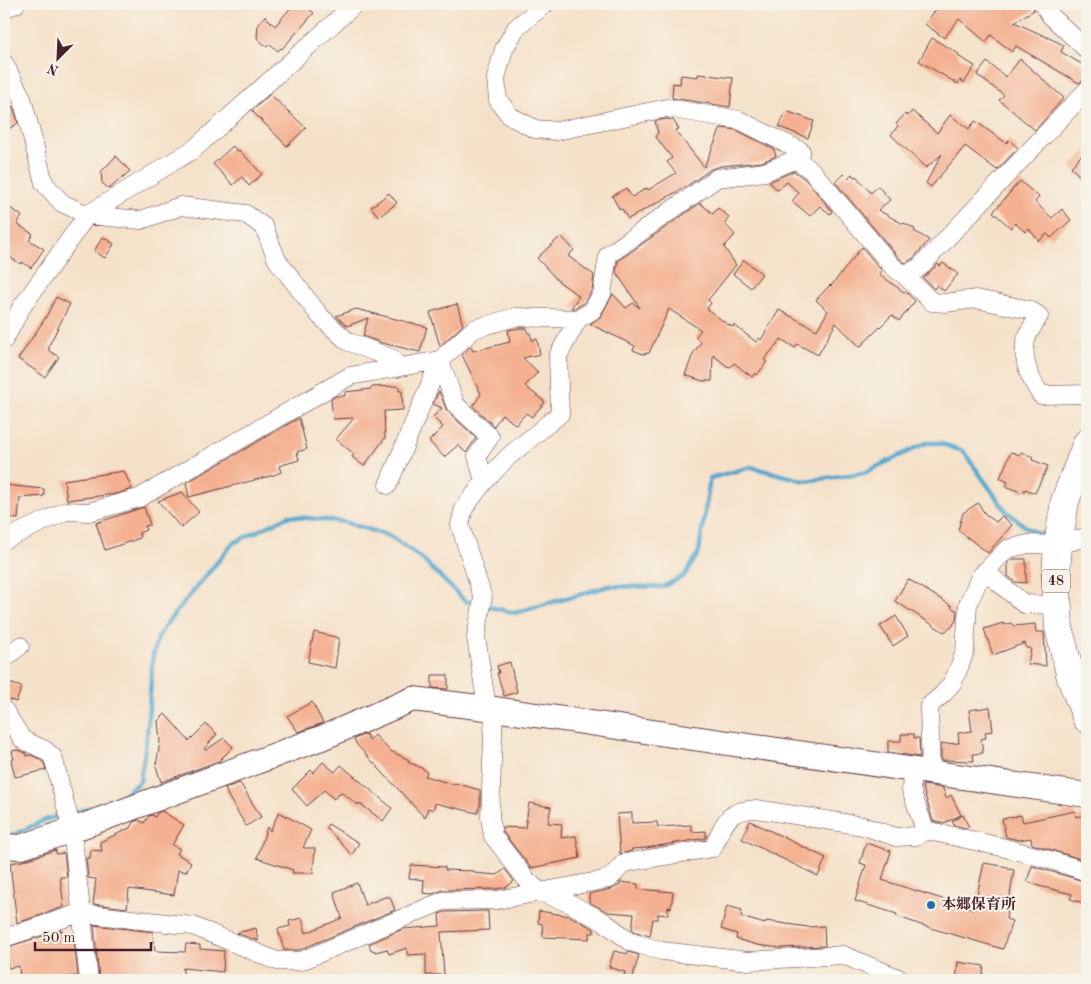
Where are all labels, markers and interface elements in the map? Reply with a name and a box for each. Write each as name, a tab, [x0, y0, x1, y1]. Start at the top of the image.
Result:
north arrow	[32, 32, 82, 82]
text: N	[45, 60, 61, 78]
road number: 48	[1042, 570, 1070, 592]
place label: 本郷保育所	[941, 896, 1016, 913]
marker: 本郷保育所	[925, 899, 937, 911]
scale bar	[35, 919, 151, 951]
text: 50 m	[42, 931, 76, 946]

